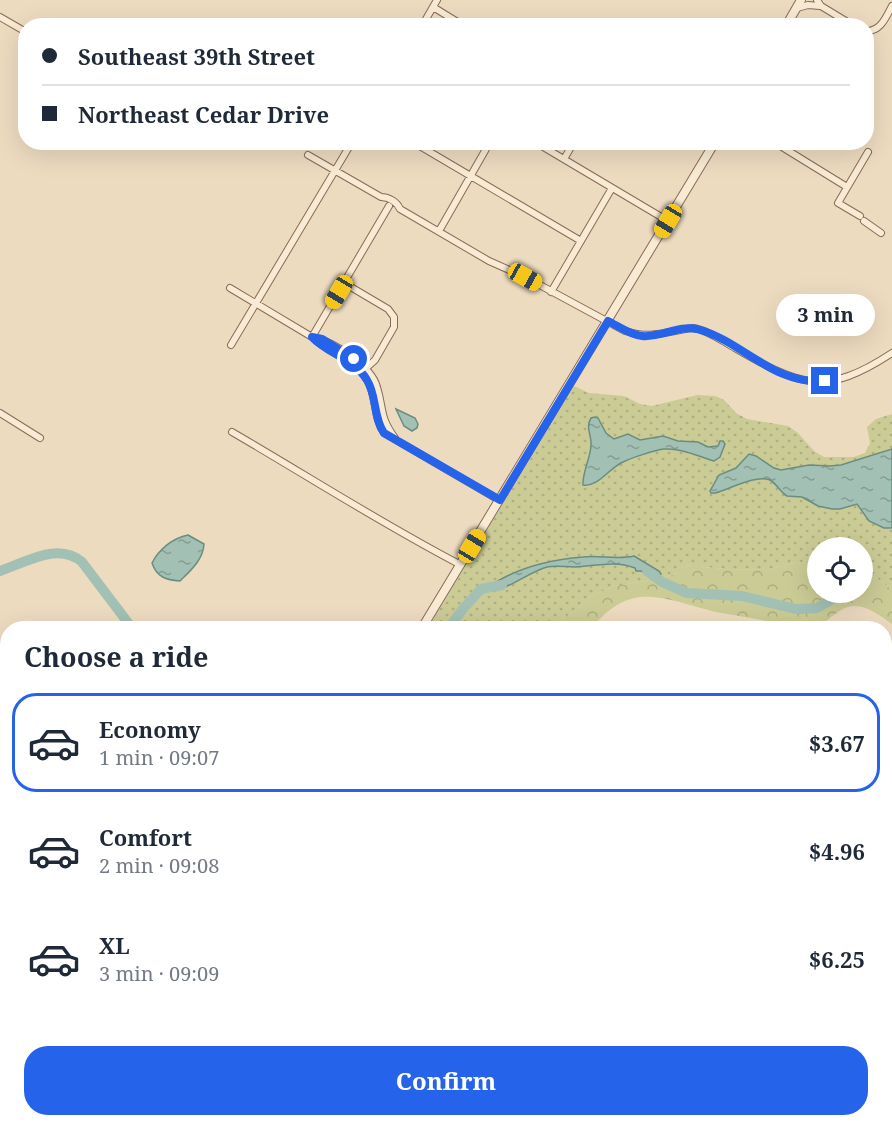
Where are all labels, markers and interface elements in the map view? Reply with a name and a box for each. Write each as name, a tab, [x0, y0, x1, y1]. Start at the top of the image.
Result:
text: Southeast 39th Street	[78, 41, 315, 71]
text: Northeast Cedar Drive	[78, 99, 329, 129]
car	[651, 201, 685, 241]
car	[505, 260, 545, 294]
car	[322, 272, 356, 312]
callout: 3 min	[776, 294, 874, 336]
text: 3 min	[797, 301, 854, 328]
route start	[340, 345, 367, 372]
route end	[811, 367, 838, 394]
car	[455, 526, 489, 566]
map controls	[807, 537, 873, 603]
button: locate	[807, 537, 873, 603]
text: Choose a ride	[24, 638, 209, 675]
text: Economy	[99, 714, 201, 744]
icon: car	[27, 716, 81, 770]
text: $3.67	[809, 728, 865, 758]
text: 1 min · 09:07	[99, 744, 219, 771]
text: Comfort	[99, 822, 192, 852]
icon: car	[27, 824, 81, 878]
text: $4.96	[809, 836, 865, 866]
text: 2 min · 09:08	[99, 852, 219, 879]
text: XL	[99, 930, 130, 960]
icon: car	[27, 932, 81, 986]
text: $6.25	[809, 944, 865, 974]
text: 3 min · 09:09	[99, 960, 219, 987]
button: Confirm	[24, 1046, 868, 1115]

